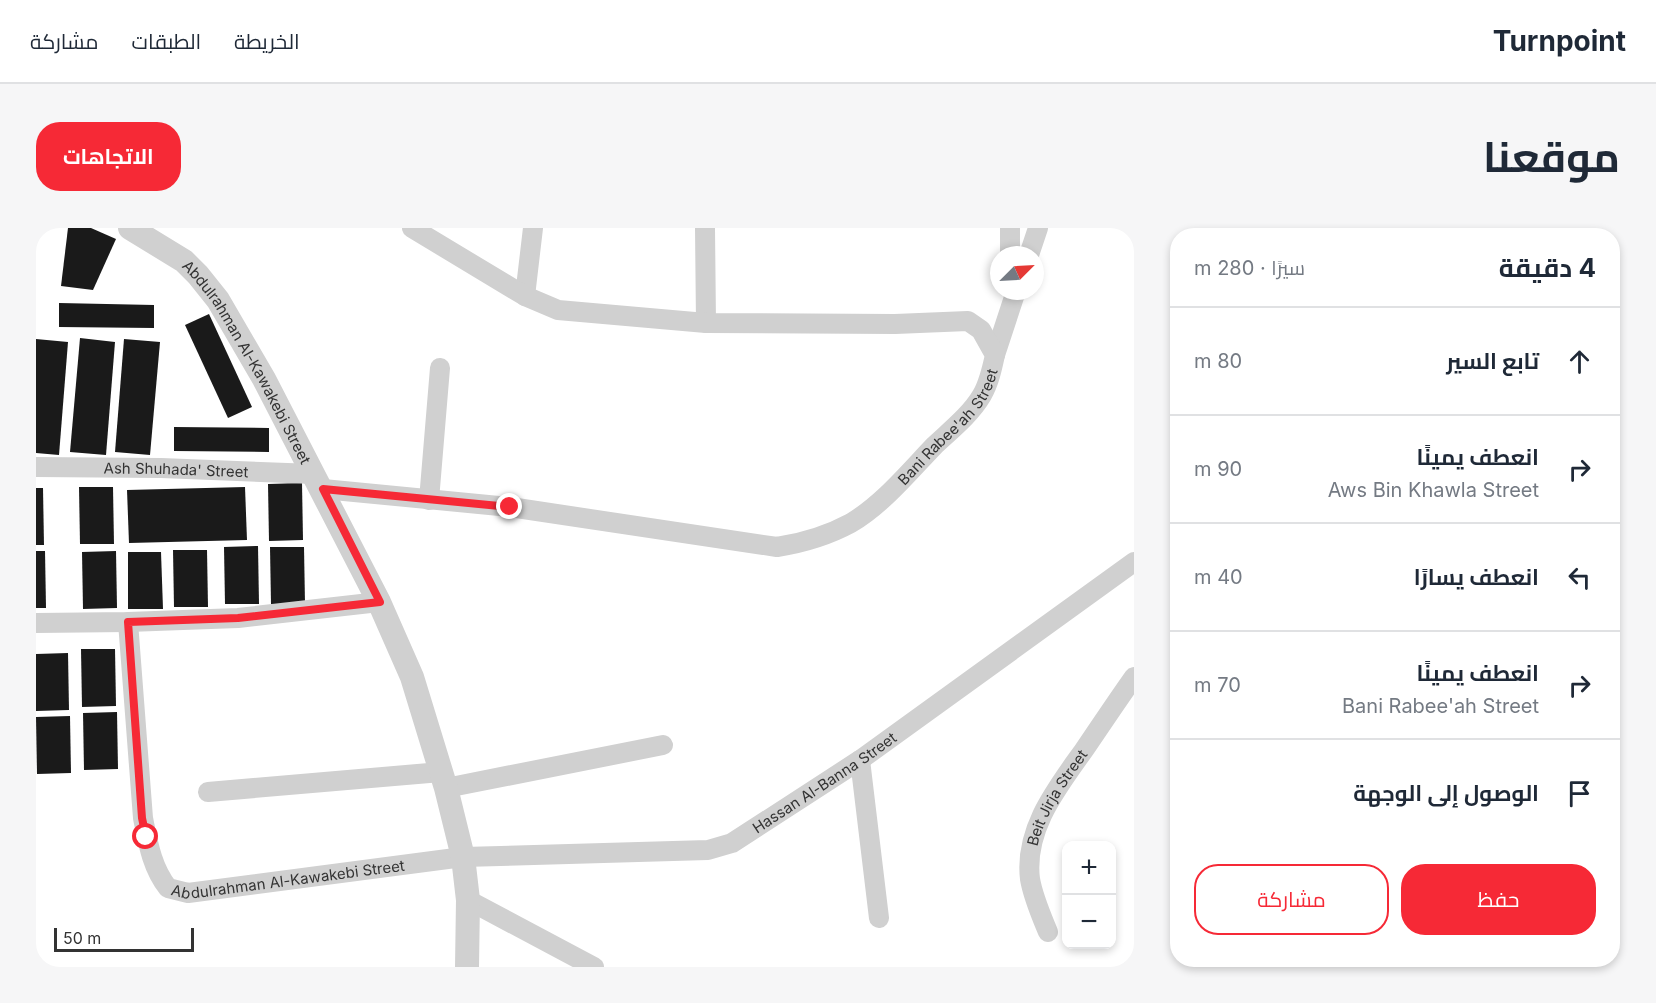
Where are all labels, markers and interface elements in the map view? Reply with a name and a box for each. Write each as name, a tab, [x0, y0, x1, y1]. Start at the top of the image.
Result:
text: Turnpoint	[1493, 24, 1626, 58]
text: مشاركة	[30, 29, 99, 54]
text: الطبقات	[132, 29, 201, 54]
text: الخريطة	[234, 29, 300, 54]
button: الاتجاهات	[36, 122, 181, 191]
text: موقعنا	[1483, 131, 1620, 182]
north arrow	[990, 246, 1044, 300]
text: 4 دقيقة	[1499, 252, 1596, 283]
street label: Abdulrahman Al-Kawakebi Street	[179, 256, 316, 467]
text: سيرًا · 280 m	[1194, 256, 1305, 280]
icon: ahead	[1563, 345, 1596, 378]
text: تابع السير	[1446, 348, 1539, 374]
text: 80 m	[1194, 349, 1242, 373]
street label: Bani Rabee'ah Street	[893, 366, 1001, 489]
text: انعطف يمينًا	[1417, 444, 1539, 470]
icon: right	[1563, 453, 1596, 486]
text: 90 m	[1194, 457, 1242, 481]
street label: Ash Shuhada' Street	[104, 458, 249, 481]
text: Aws Bin Khawla Street	[1328, 478, 1539, 502]
route end	[496, 493, 522, 519]
icon: left	[1563, 561, 1596, 594]
text: انعطف يسارًا	[1414, 564, 1539, 590]
text: 40 m	[1194, 565, 1243, 589]
text: انعطف يمينًا	[1417, 660, 1539, 686]
icon: right	[1563, 669, 1596, 702]
text: 70 m	[1194, 673, 1241, 697]
text: Bani Rabee'ah Street	[1342, 694, 1539, 718]
street label: Hassan Al-Banna Street	[748, 728, 900, 837]
street label: Beit Jirja Street	[1022, 746, 1091, 848]
icon: arrive	[1563, 777, 1596, 810]
text: الوصول إلى الوجهة	[1353, 780, 1539, 806]
route start	[132, 823, 158, 849]
map controls	[1062, 841, 1116, 949]
button: +	[1062, 841, 1116, 895]
street label: Abdulrahman Al-Kawakebi Street	[169, 855, 406, 903]
button: مشاركة	[1194, 864, 1389, 935]
button: حفظ	[1401, 864, 1596, 935]
button: −	[1062, 895, 1116, 949]
scale bar	[54, 925, 194, 952]
text: 50 m	[63, 928, 101, 948]

